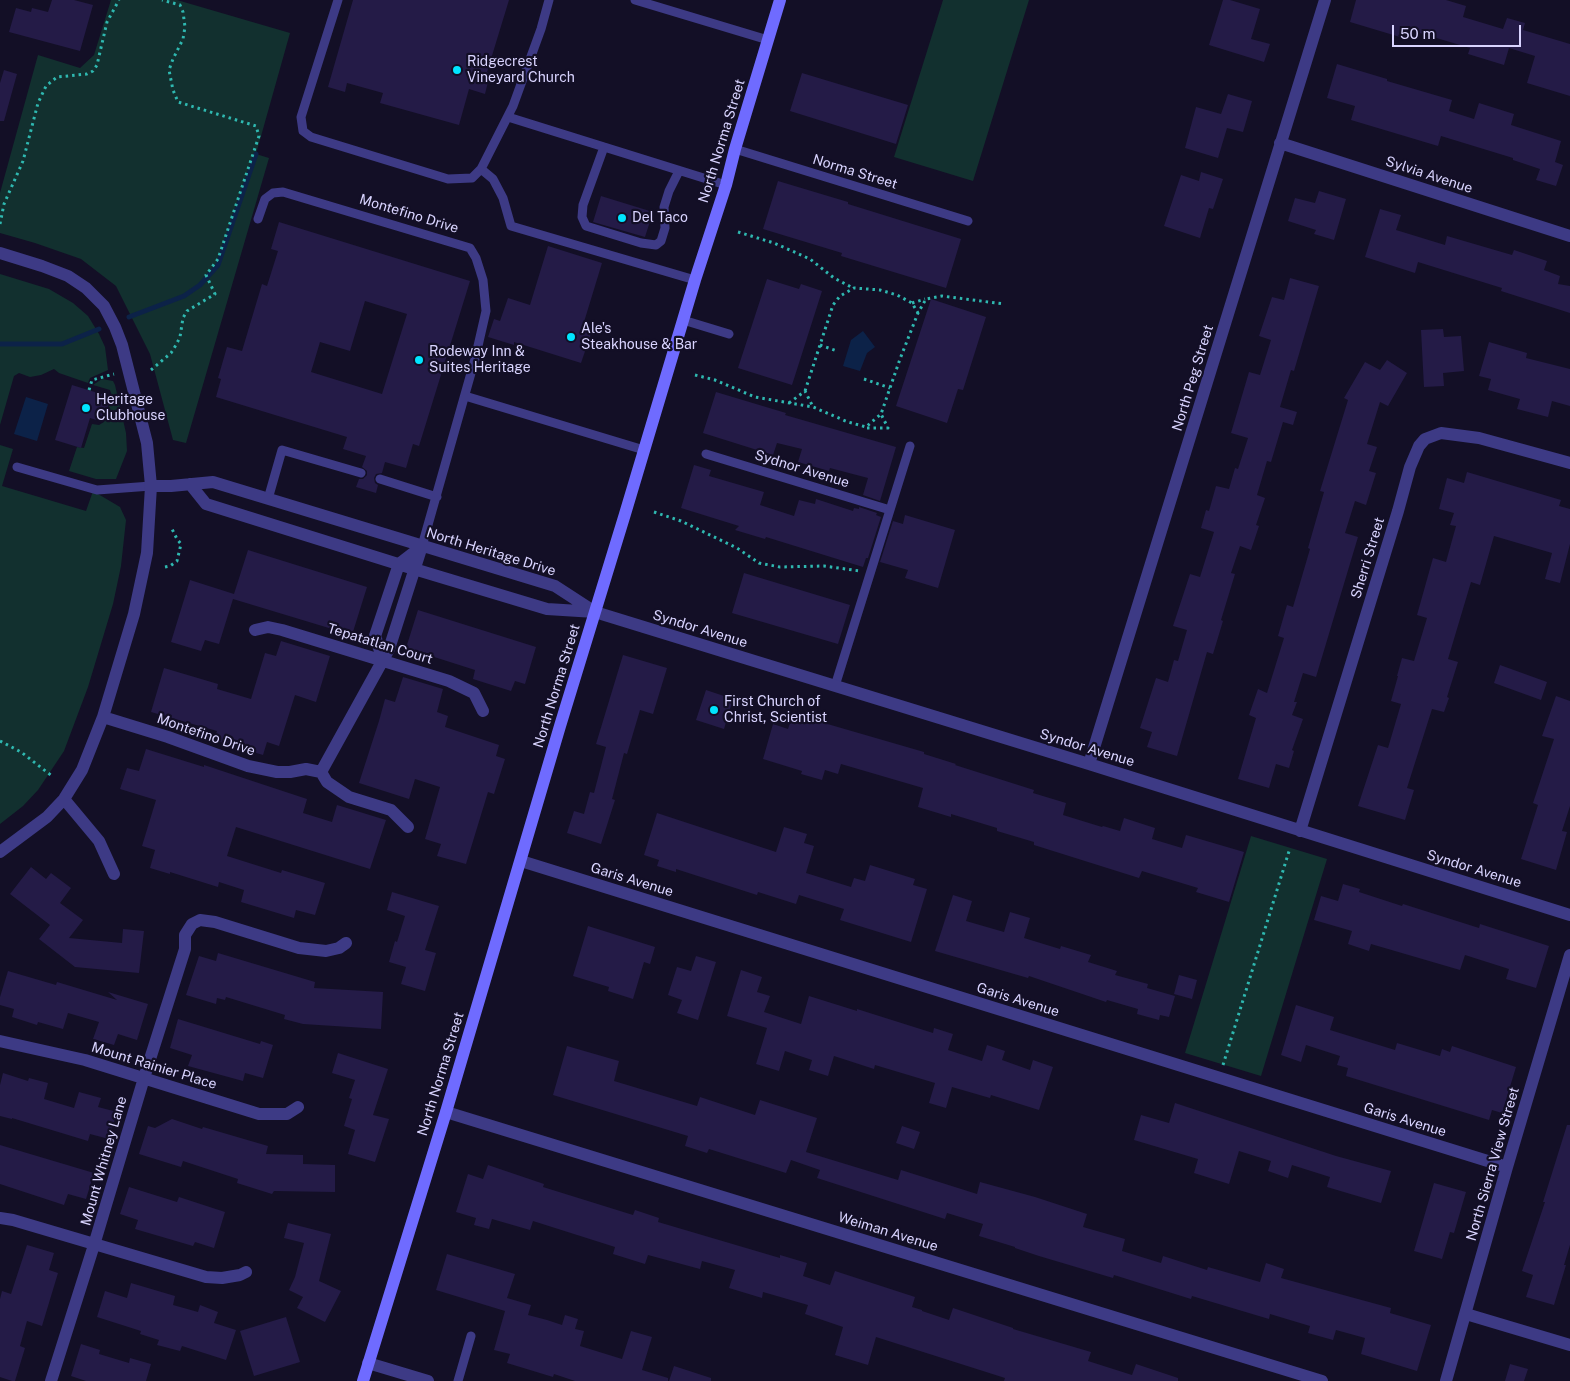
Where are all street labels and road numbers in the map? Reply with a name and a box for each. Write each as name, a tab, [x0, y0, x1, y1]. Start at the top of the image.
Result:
street label: North Norma Street	[695, 77, 749, 205]
street label: Norma Street	[810, 151, 900, 193]
street label: Sylvia Avenue	[1383, 153, 1475, 197]
street label: Montefino Drive	[357, 191, 461, 237]
street label: North Peg Street	[1169, 323, 1217, 433]
street label: Sydnor Avenue	[753, 447, 851, 491]
street label: Sherri Street	[1348, 515, 1388, 601]
street label: North Heritage Drive	[424, 524, 558, 580]
street label: Syndor Avenue	[651, 607, 749, 651]
street label: Tepatatlan Court	[325, 620, 435, 668]
street label: North Norma Street	[530, 622, 584, 750]
street label: Montefino Drive	[155, 710, 257, 760]
street label: Syndor Avenue	[1038, 726, 1136, 770]
street label: Syndor Avenue	[1425, 847, 1523, 891]
street label: Garis Avenue	[589, 859, 675, 901]
street label: Garis Avenue	[975, 979, 1061, 1021]
street label: North Norma Street	[414, 1010, 468, 1138]
street label: Mount Rainier Place	[89, 1039, 219, 1093]
street label: North Sierra View Street	[1463, 1085, 1523, 1243]
street label: Mount Whitney Lane	[77, 1094, 131, 1228]
street label: Garis Avenue	[1362, 1099, 1448, 1141]
street label: Weiman Avenue	[836, 1209, 940, 1255]

